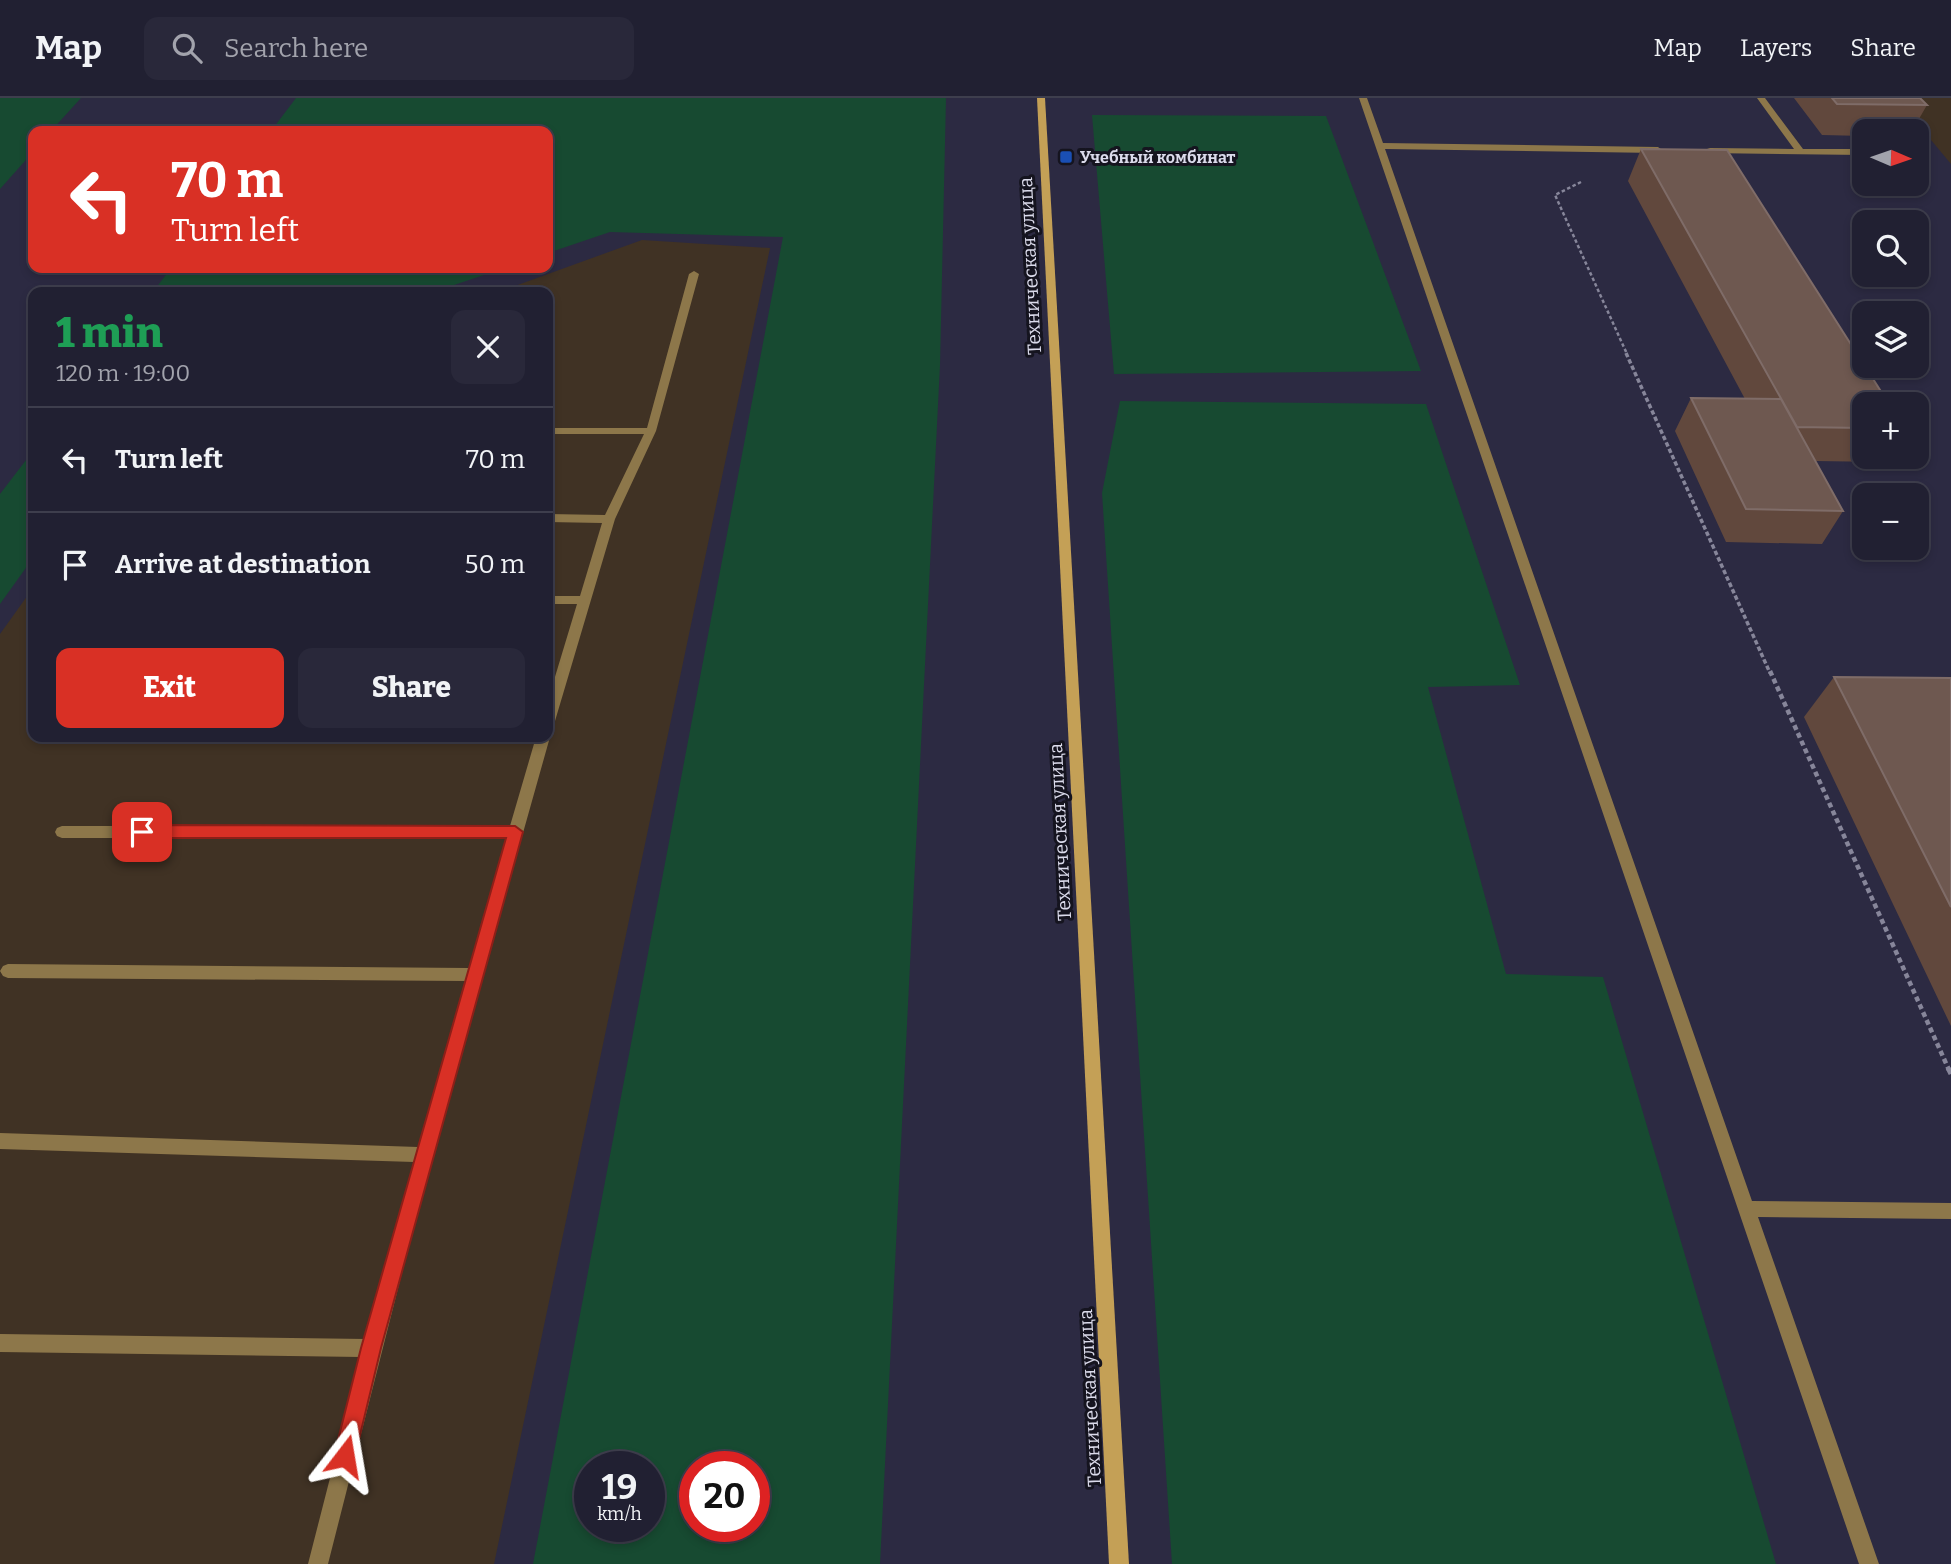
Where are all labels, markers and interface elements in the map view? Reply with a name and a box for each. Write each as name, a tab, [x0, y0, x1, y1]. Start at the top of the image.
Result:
search box	[144, 17, 634, 80]
text: Map	[35, 28, 102, 68]
icon: search	[168, 29, 206, 67]
text: Search here	[224, 33, 368, 64]
text: Map	[1654, 34, 1702, 62]
text: Layers	[1740, 34, 1812, 62]
text: Share	[1850, 34, 1916, 62]
north arrow	[1852, 119, 1928, 196]
map controls	[1852, 119, 1929, 560]
place label: Учебный комбинат	[1080, 148, 1235, 167]
marker: Учебный комбинат	[1058, 149, 1074, 165]
text: 70 m	[171, 151, 283, 210]
icon: left	[56, 154, 147, 245]
street label: Техническая улица	[1014, 176, 1046, 355]
button: search	[1852, 210, 1929, 287]
text: Turn left	[171, 211, 299, 249]
button: layers	[1852, 301, 1929, 378]
text: 1 min	[56, 308, 163, 358]
button: close	[451, 310, 525, 384]
text: 120 m · 19:00	[56, 359, 190, 387]
button: +	[1852, 392, 1929, 469]
icon: left	[56, 441, 94, 479]
text: Turn left	[115, 444, 223, 475]
text: 70 m	[466, 444, 525, 475]
button: −	[1852, 483, 1929, 560]
icon: arrive	[56, 546, 94, 584]
text: Arrive at destination	[115, 549, 370, 580]
text: 50 m	[464, 549, 525, 580]
button: Exit	[56, 648, 284, 728]
button: Share	[298, 648, 525, 728]
street label: Техническая улица	[1044, 742, 1076, 921]
pin	[112, 802, 172, 862]
icon: arrive	[123, 813, 161, 851]
street label: Техническая улица	[1074, 1308, 1106, 1487]
position arrow	[308, 1419, 382, 1493]
speed limit sign: 20	[679, 1451, 770, 1542]
text: 19	[602, 1466, 637, 1508]
text: km/h	[597, 1503, 642, 1525]

